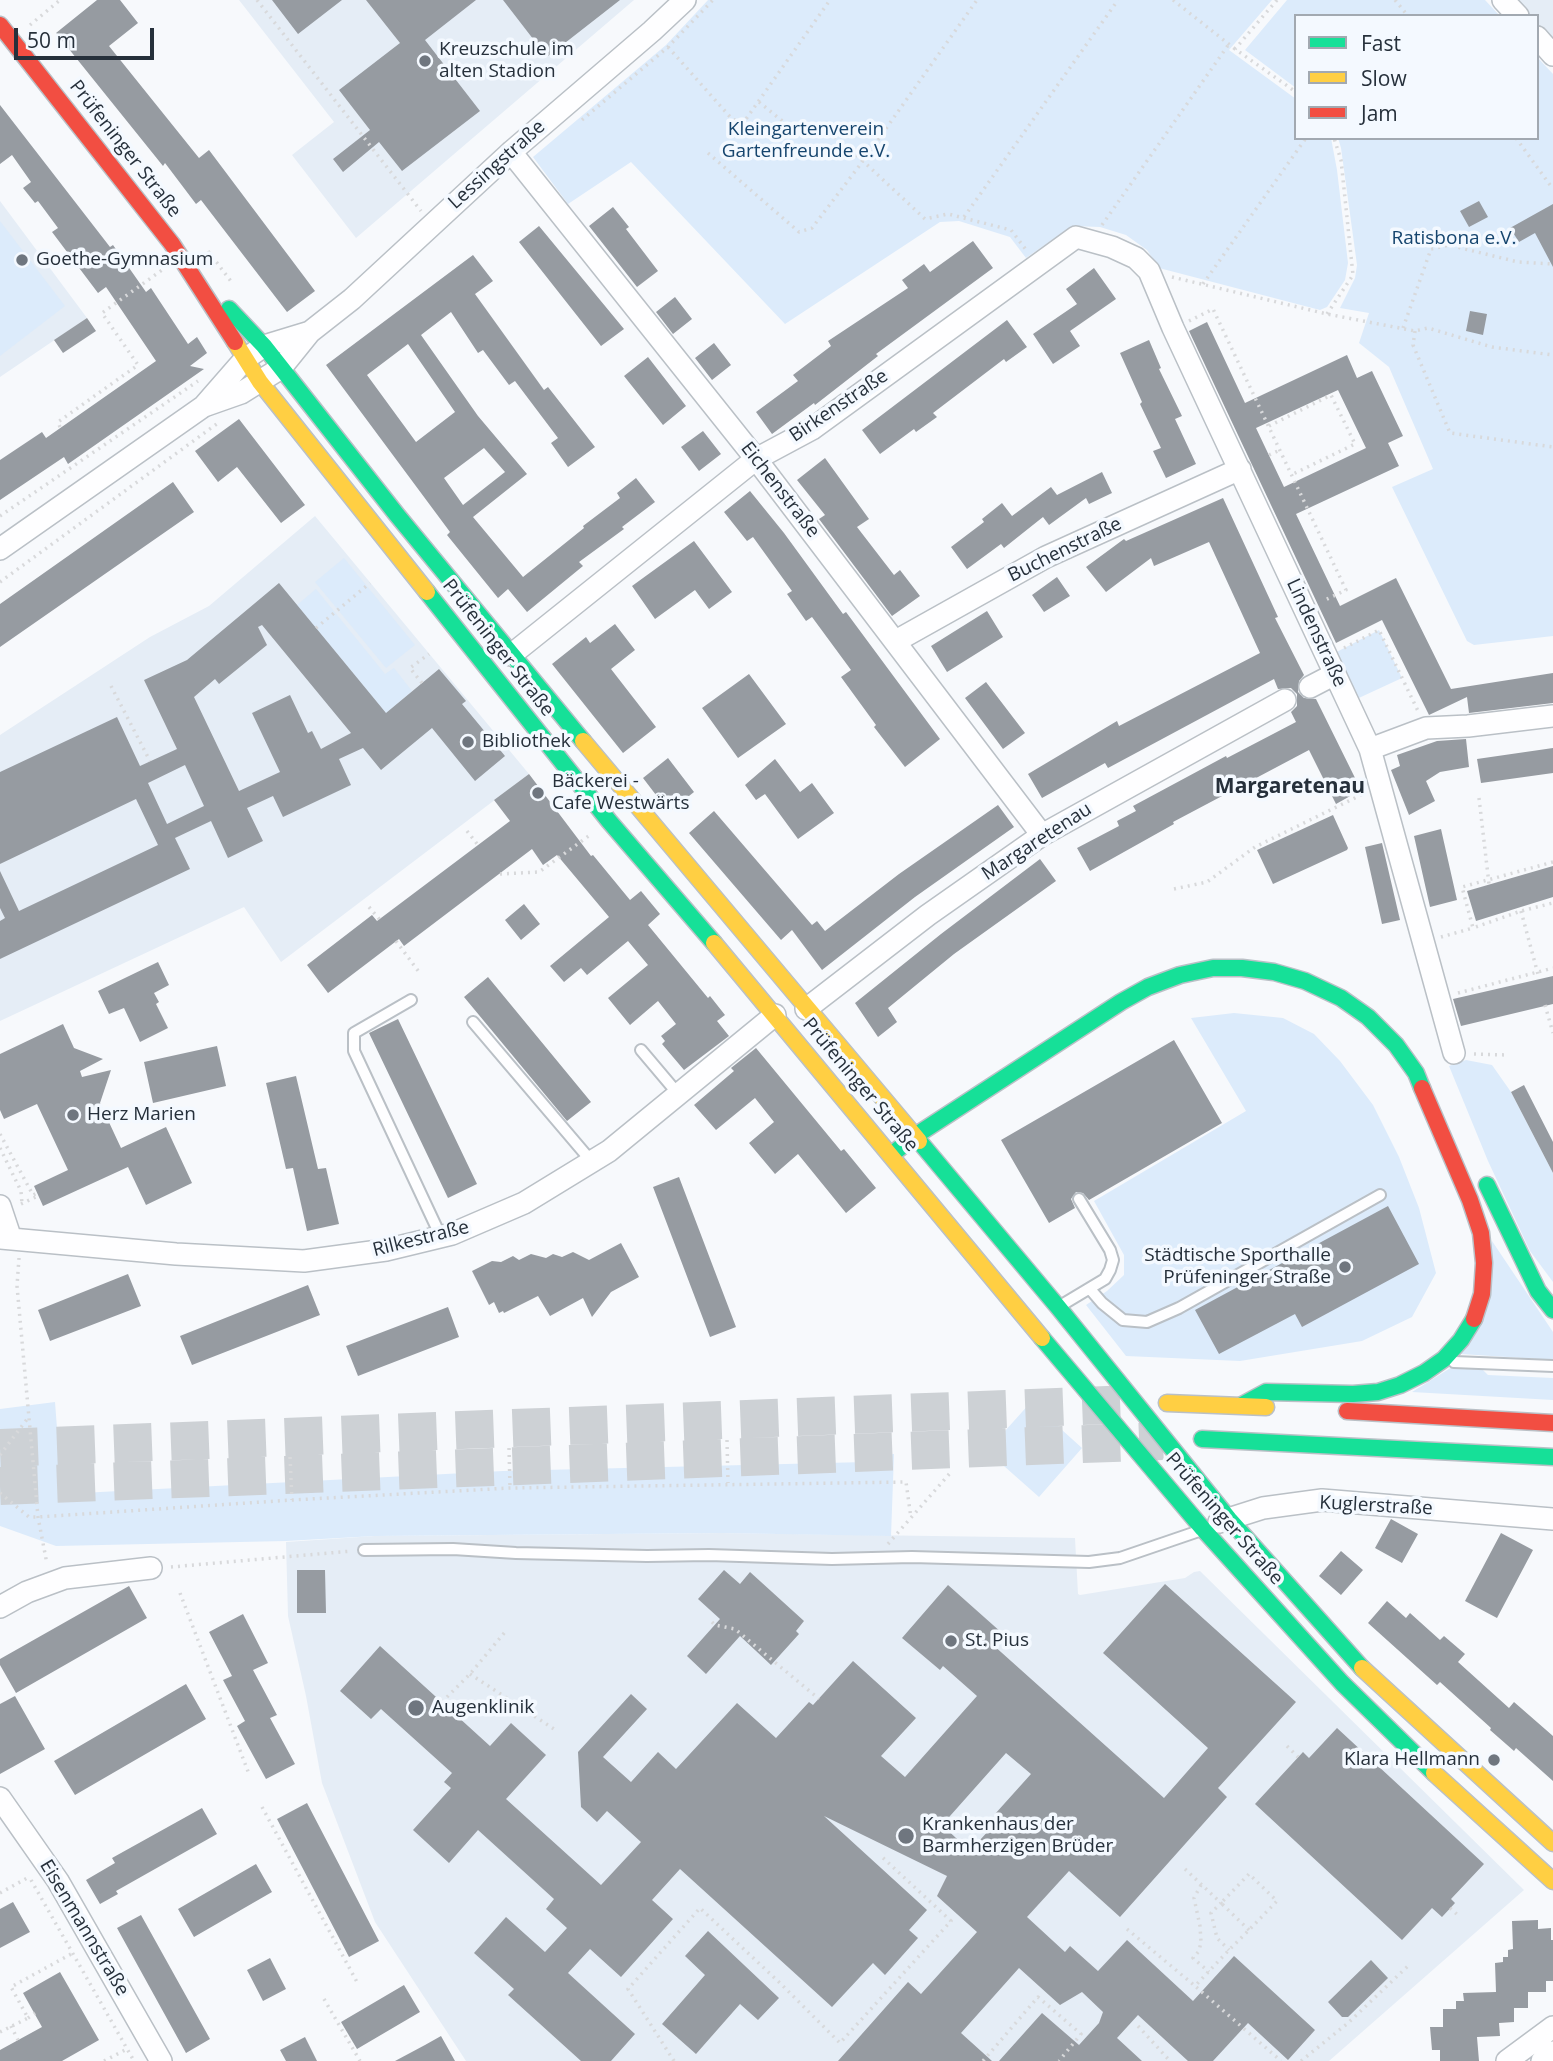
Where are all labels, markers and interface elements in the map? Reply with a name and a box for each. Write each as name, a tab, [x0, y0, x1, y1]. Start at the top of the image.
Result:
scale bar	[18, 14, 158, 58]
legend	[1294, 14, 1539, 140]
text: 50 m	[27, 26, 76, 54]
text: Fast	[1361, 29, 1401, 57]
place label: Kreuzschule im alten Stadion	[439, 39, 574, 83]
marker: Kreuzschule im alten Stadion	[417, 53, 433, 69]
text: Slow	[1361, 64, 1407, 92]
street label: Prüfeninger Straße	[64, 76, 186, 222]
text: Jam	[1361, 99, 1398, 127]
street label: Lessingstraße	[444, 116, 550, 214]
park label: Kleingartenverein Gartenfreunde e.V.	[722, 119, 890, 163]
park label: Ratisbona e.V.	[1391, 228, 1517, 250]
place label: Goethe-Gymnasium	[36, 249, 213, 271]
marker: Goethe-Gymnasium	[14, 252, 30, 268]
street label: Birkenstraße	[785, 365, 893, 447]
street label: Eichenstraße	[736, 438, 824, 542]
street label: Buchenstraße	[1004, 513, 1126, 587]
street label: Prüfeninger Straße	[437, 575, 559, 721]
street label: Lindenstraße	[1281, 575, 1351, 691]
place label: Bibliothek	[482, 731, 571, 753]
marker: Bibliothek	[460, 734, 476, 750]
place label: Bäckerei - Cafe Westwärts	[552, 771, 689, 815]
district label: Margaretenau	[1215, 774, 1365, 800]
marker: Bäckerei - Cafe Westwärts	[530, 785, 546, 801]
street label: Margaretenau	[978, 798, 1096, 886]
street label: Prüfeninger Straße	[797, 1013, 923, 1157]
place label: Herz Marien	[87, 1104, 196, 1126]
marker: Herz Marien	[65, 1107, 81, 1123]
street label: Rilkestraße	[370, 1216, 472, 1262]
place label: Städtische Sporthalle Prüfeninger Straße	[1144, 1245, 1331, 1289]
marker: Städtische Sporthalle Prüfeninger Straße	[1337, 1259, 1353, 1275]
street label: Prüfeninger Straße	[1160, 1448, 1288, 1590]
street label: Kuglerstraße	[1319, 1492, 1433, 1520]
place label: St. Pius	[965, 1630, 1029, 1652]
marker: St. Pius	[943, 1633, 959, 1649]
place label: Augenklinik	[432, 1697, 534, 1719]
marker: Augenklinik	[406, 1698, 426, 1718]
place label: Klara Hellmann	[1344, 1749, 1480, 1771]
marker: Klara Hellmann	[1486, 1752, 1502, 1768]
place label: Krankenhaus der Barmherzigen Brüder	[922, 1814, 1113, 1858]
marker: Krankenhaus der Barmherzigen Brüder	[896, 1826, 916, 1846]
street label: Eisenmannstraße	[34, 1856, 134, 2000]

